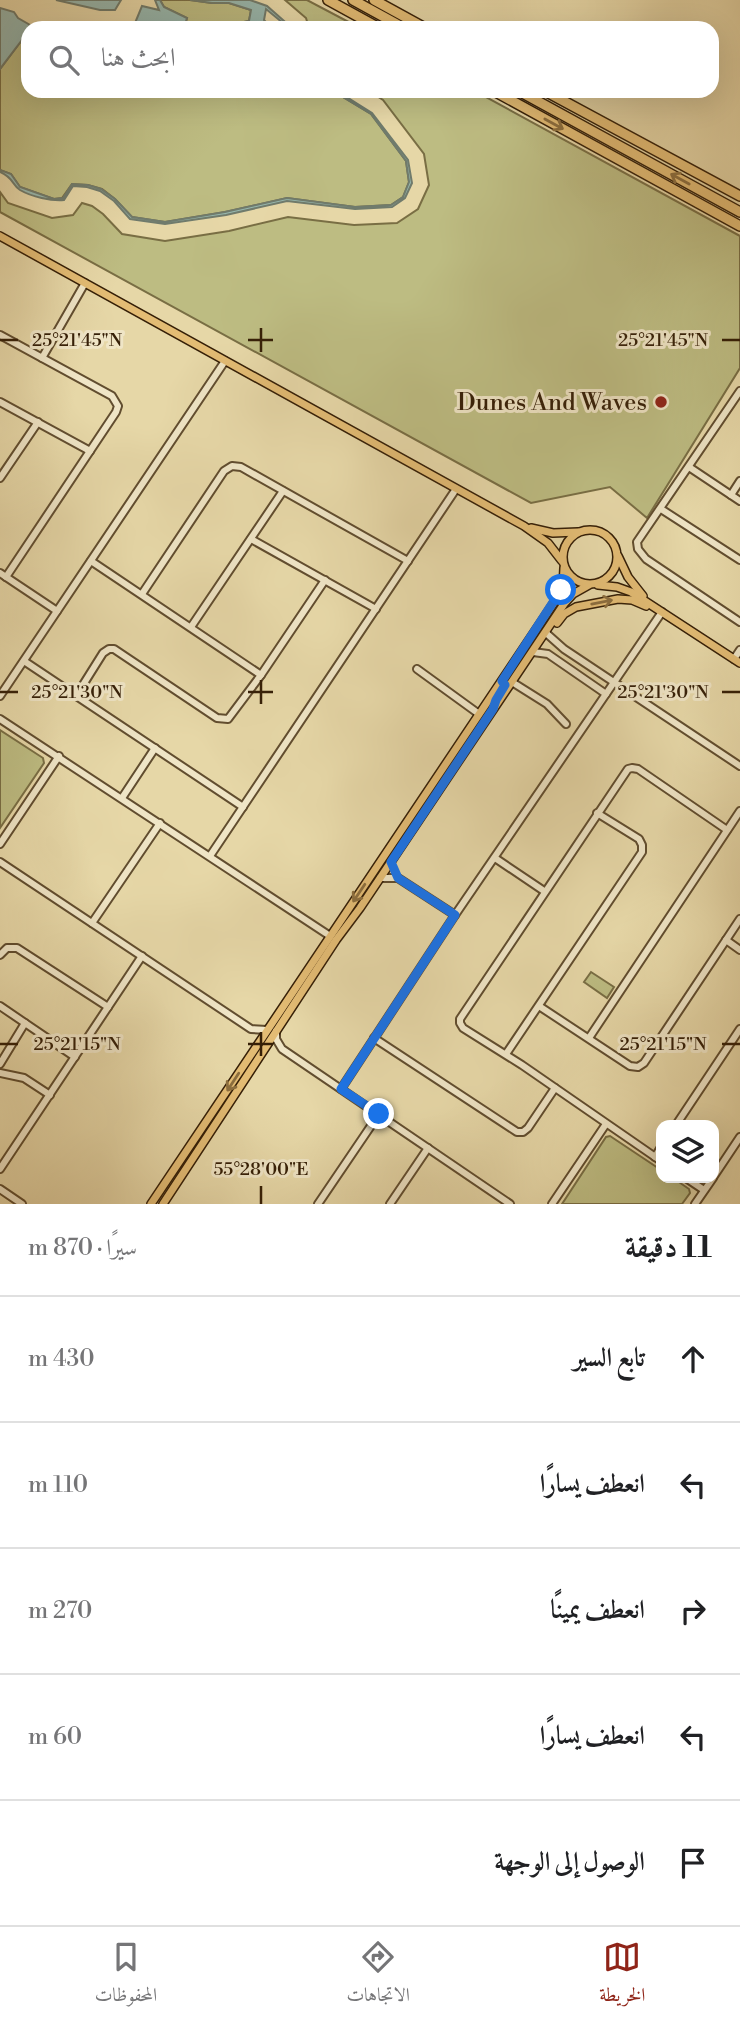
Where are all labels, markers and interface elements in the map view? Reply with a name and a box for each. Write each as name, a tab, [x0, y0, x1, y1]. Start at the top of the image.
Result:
search box	[21, 21, 719, 98]
icon: search	[45, 41, 83, 79]
text: ابحث هنا	[101, 42, 176, 74]
one-way arrow	[543, 118, 564, 131]
one-way arrow	[670, 172, 691, 186]
text: 25°21'45"N	[32, 329, 123, 352]
text: 25°21'45"N	[618, 329, 709, 352]
place label: Dunes And Waves	[457, 388, 647, 418]
marker: Dunes And Waves	[653, 394, 669, 410]
route start	[545, 574, 576, 605]
one-way arrow	[590, 595, 613, 608]
text: 25°21'30"N	[31, 681, 123, 704]
text: 25°21'30"N	[617, 681, 709, 704]
one-way arrow	[352, 883, 366, 903]
text: 25°21'15"N	[33, 1033, 121, 1056]
text: 25°21'15"N	[619, 1033, 707, 1056]
one-way arrow	[225, 1072, 239, 1092]
route end	[363, 1098, 394, 1129]
map controls	[656, 1120, 719, 1183]
button: layers	[656, 1120, 719, 1183]
text: 55°28'00"E	[213, 1158, 309, 1181]
text: 11 دقيقة	[625, 1229, 712, 1267]
text: سيرًا · 870 m	[28, 1234, 137, 1262]
icon: ahead	[674, 1340, 712, 1378]
text: تابع السير	[573, 1342, 645, 1374]
text: 430 m	[28, 1345, 95, 1373]
icon: left	[674, 1466, 712, 1504]
text: انعطف يسارًا	[540, 1468, 645, 1500]
text: 110 m	[28, 1471, 88, 1499]
icon: right	[674, 1592, 712, 1630]
text: انعطف يمينًا	[550, 1594, 645, 1626]
text: 270 m	[28, 1597, 92, 1625]
icon: left	[674, 1718, 712, 1756]
text: انعطف يسارًا	[540, 1720, 645, 1752]
text: 60 m	[28, 1723, 82, 1751]
icon: arrive	[674, 1844, 712, 1882]
text: الوصول إلى الوجهة	[494, 1846, 645, 1878]
tab: المحفوظات	[95, 1938, 157, 2013]
tab: الاتجاهات	[346, 1938, 410, 2013]
tab: الخريطة	[599, 1938, 645, 2013]

